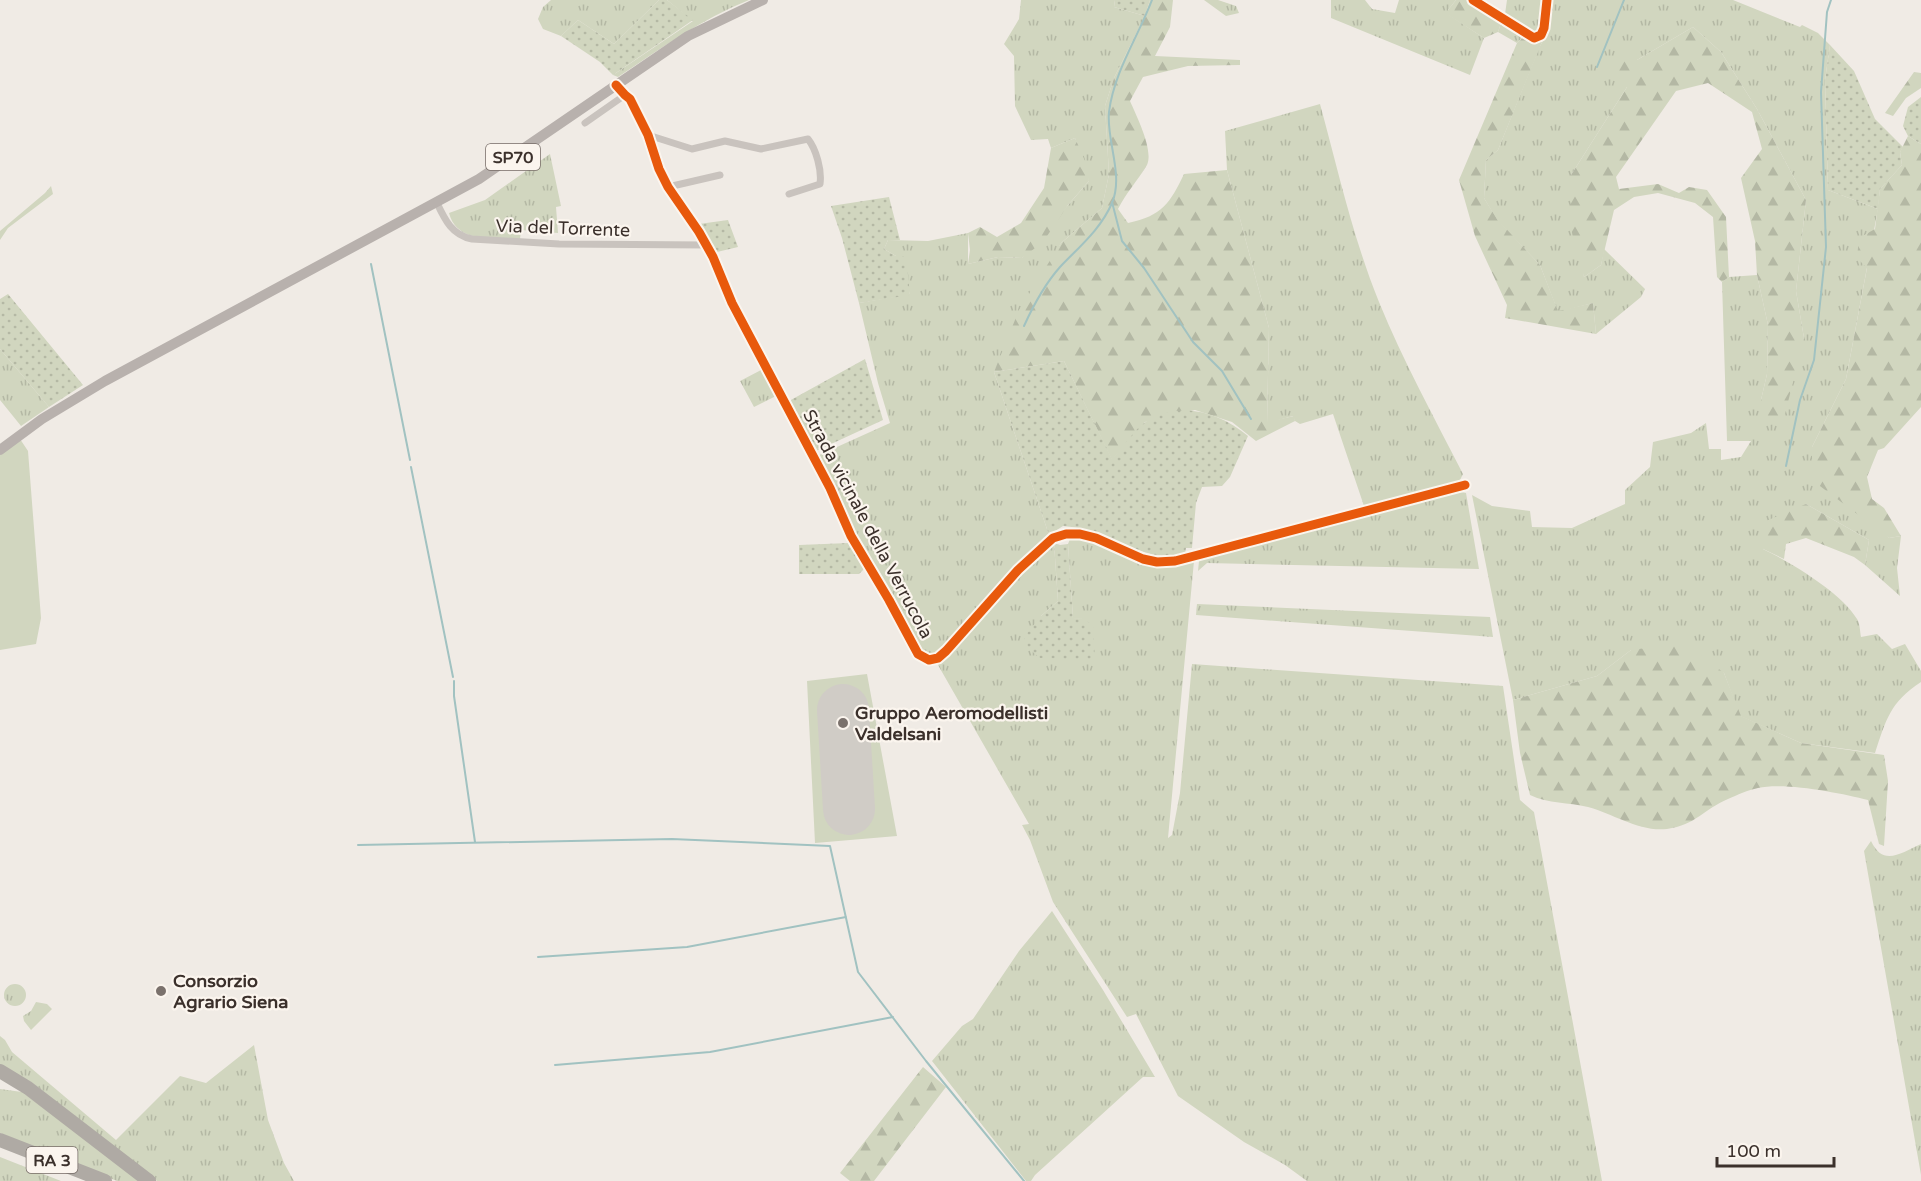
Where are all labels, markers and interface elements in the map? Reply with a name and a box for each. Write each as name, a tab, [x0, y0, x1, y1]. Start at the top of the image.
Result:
road number: SP70	[486, 144, 540, 170]
street label: Via del Torrente	[495, 215, 631, 241]
street label: Strada vicinale della Verrucola	[798, 406, 938, 642]
place label: Gruppo Aeromodellisti Valdelsani	[855, 702, 1048, 745]
marker: Gruppo Aeromodellisti Valdelsani	[836, 716, 850, 730]
place label: Consorzio Agrario Siena	[173, 970, 288, 1013]
marker: Consorzio Agrario Siena	[154, 984, 168, 998]
scale bar	[1717, 1130, 1834, 1168]
text: 100 m	[1726, 1140, 1781, 1162]
road number: RA 3	[26, 1147, 78, 1173]

